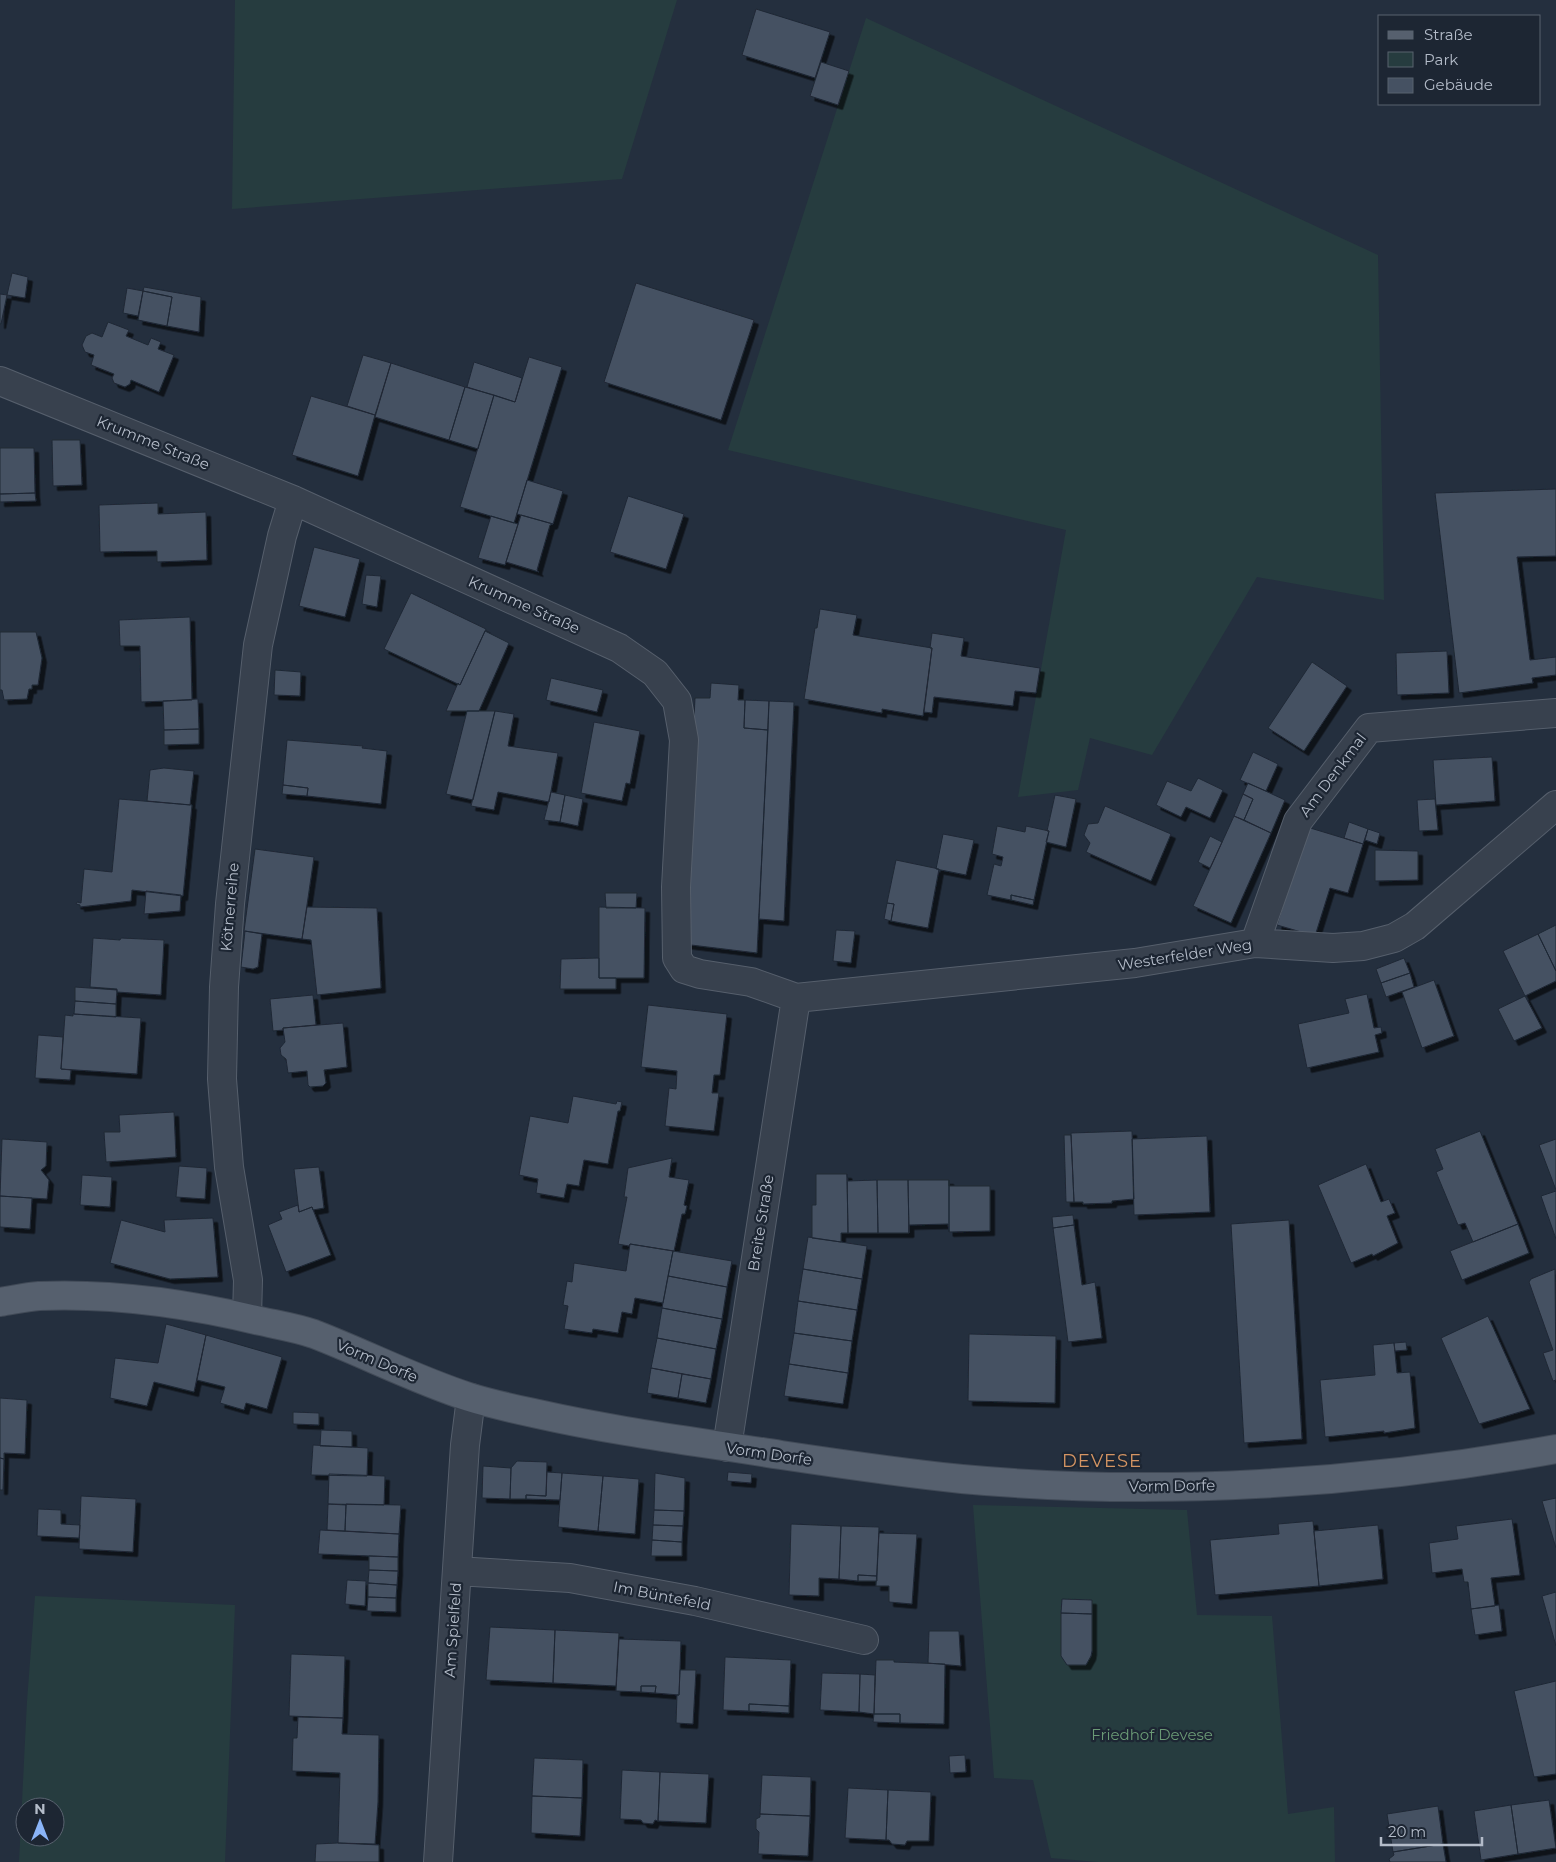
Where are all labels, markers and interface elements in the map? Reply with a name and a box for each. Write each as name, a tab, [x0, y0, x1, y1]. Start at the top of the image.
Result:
legend	[1378, 15, 1541, 105]
text: Straße	[1424, 25, 1473, 44]
text: Park	[1424, 50, 1458, 69]
text: Gebäude	[1424, 75, 1493, 94]
street label: Krumme Straße	[94, 411, 212, 474]
street label: Krumme Straße	[465, 571, 583, 638]
street label: Am Denkmal	[1295, 729, 1370, 820]
street label: Kötnerreihe	[216, 862, 243, 952]
street label: Westerfelder Weg	[1117, 935, 1253, 974]
street label: Breite Straße	[743, 1173, 778, 1273]
street label: Vorm Dorfe	[334, 1335, 421, 1386]
street label: Vorm Dorfe	[725, 1438, 813, 1469]
district label: DEVESE	[1062, 1450, 1142, 1472]
street label: Vorm Dorfe	[1129, 1475, 1215, 1496]
street label: Im Büntefeld	[612, 1577, 712, 1614]
street label: Am Spielfeld	[440, 1582, 465, 1678]
park label: Friedhof Devese	[1091, 1725, 1213, 1744]
north arrow	[15, 1797, 65, 1847]
text: N	[34, 1800, 46, 1818]
scale bar	[1381, 1814, 1482, 1846]
text: 20 m	[1388, 1822, 1426, 1841]

